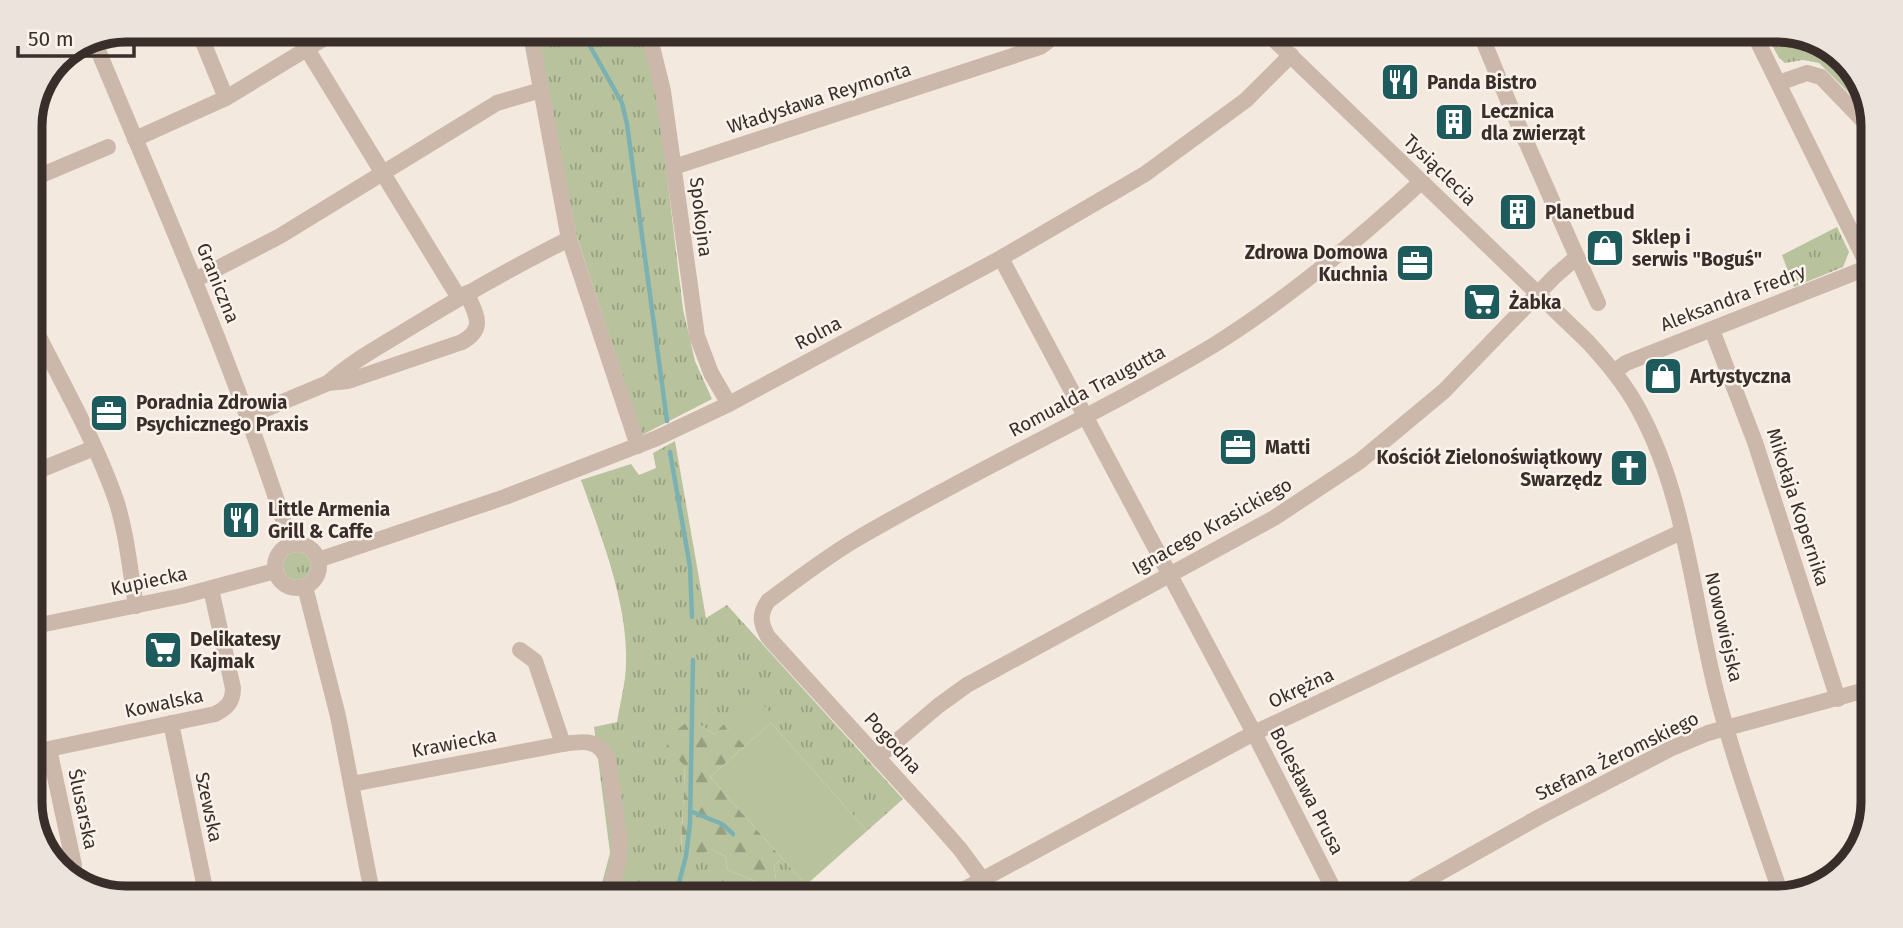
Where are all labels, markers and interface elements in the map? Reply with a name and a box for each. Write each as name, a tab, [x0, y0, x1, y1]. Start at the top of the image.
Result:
scale bar	[18, 14, 133, 58]
text: 50 m	[28, 26, 74, 52]
street label: Władysława Reymonta	[724, 57, 914, 139]
restaurant icon: Panda Bistro	[1379, 61, 1421, 103]
place label: Panda Bistro	[1427, 71, 1537, 94]
place label: Lecznica dla zwierząt	[1481, 100, 1586, 145]
building icon: Lecznica dla zwierząt	[1433, 101, 1475, 143]
street label: Tysiąclecia	[1399, 130, 1481, 210]
street label: Spokojna	[685, 176, 717, 258]
building icon: Planetbud	[1497, 191, 1539, 233]
place label: Planetbud	[1545, 201, 1635, 224]
place label: Sklep i serwis "Boguś"	[1632, 226, 1762, 271]
shop icon: Sklep i serwis "Boguś"	[1584, 227, 1626, 269]
street label: Graniczna	[192, 240, 244, 326]
place label: Zdrowa Domowa Kuchnia	[1245, 241, 1388, 286]
office icon: Zdrowa Domowa Kuchnia	[1394, 242, 1436, 284]
street label: Aleksandra Fredry	[1657, 259, 1809, 336]
supermarket icon: Żabka	[1461, 281, 1503, 323]
place label: Żabka	[1509, 290, 1561, 314]
street label: Rolna	[791, 311, 845, 355]
street label: Romualda Traugutta	[1005, 340, 1169, 442]
shop icon: Artystyczna	[1642, 355, 1684, 397]
place label: Artystyczna	[1689, 365, 1791, 388]
place label: Poradnia Zdrowia Psychicznego Praxis	[136, 391, 308, 436]
office icon: Poradnia Zdrowia Psychicznego Praxis	[88, 392, 130, 434]
street label: Mikołaja Kopernika	[1762, 425, 1834, 589]
office icon: Matti	[1217, 426, 1259, 468]
place label: Matti	[1265, 436, 1310, 459]
place label: Kościół Zielonoświątkowy Swarzędz	[1377, 446, 1602, 491]
church icon: Kościół Zielonoświątkowy Swarzędz	[1608, 447, 1650, 489]
street label: Ignacego Krasickiego	[1128, 473, 1296, 579]
place label: Little Armenia Grill & Caffe	[268, 498, 390, 543]
restaurant icon: Little Armenia Grill & Caffe	[220, 499, 262, 541]
street label: Kupiecka	[108, 562, 190, 600]
street label: Nowowiejska	[1700, 570, 1748, 684]
place label: Delikatesy Kajmak	[190, 628, 281, 673]
supermarket icon: Delikatesy Kajmak	[142, 629, 184, 671]
street label: Okrężna	[1265, 663, 1337, 713]
street label: Kowalska	[123, 683, 205, 723]
street label: Stefana Żeromskiego	[1531, 706, 1703, 806]
street label: Pogodna	[859, 707, 927, 779]
street label: Krawiecka	[409, 723, 499, 763]
street label: Bolesława Prusa	[1265, 723, 1349, 859]
street label: Ślusarska	[63, 767, 103, 851]
street label: Szewska	[190, 770, 228, 844]

